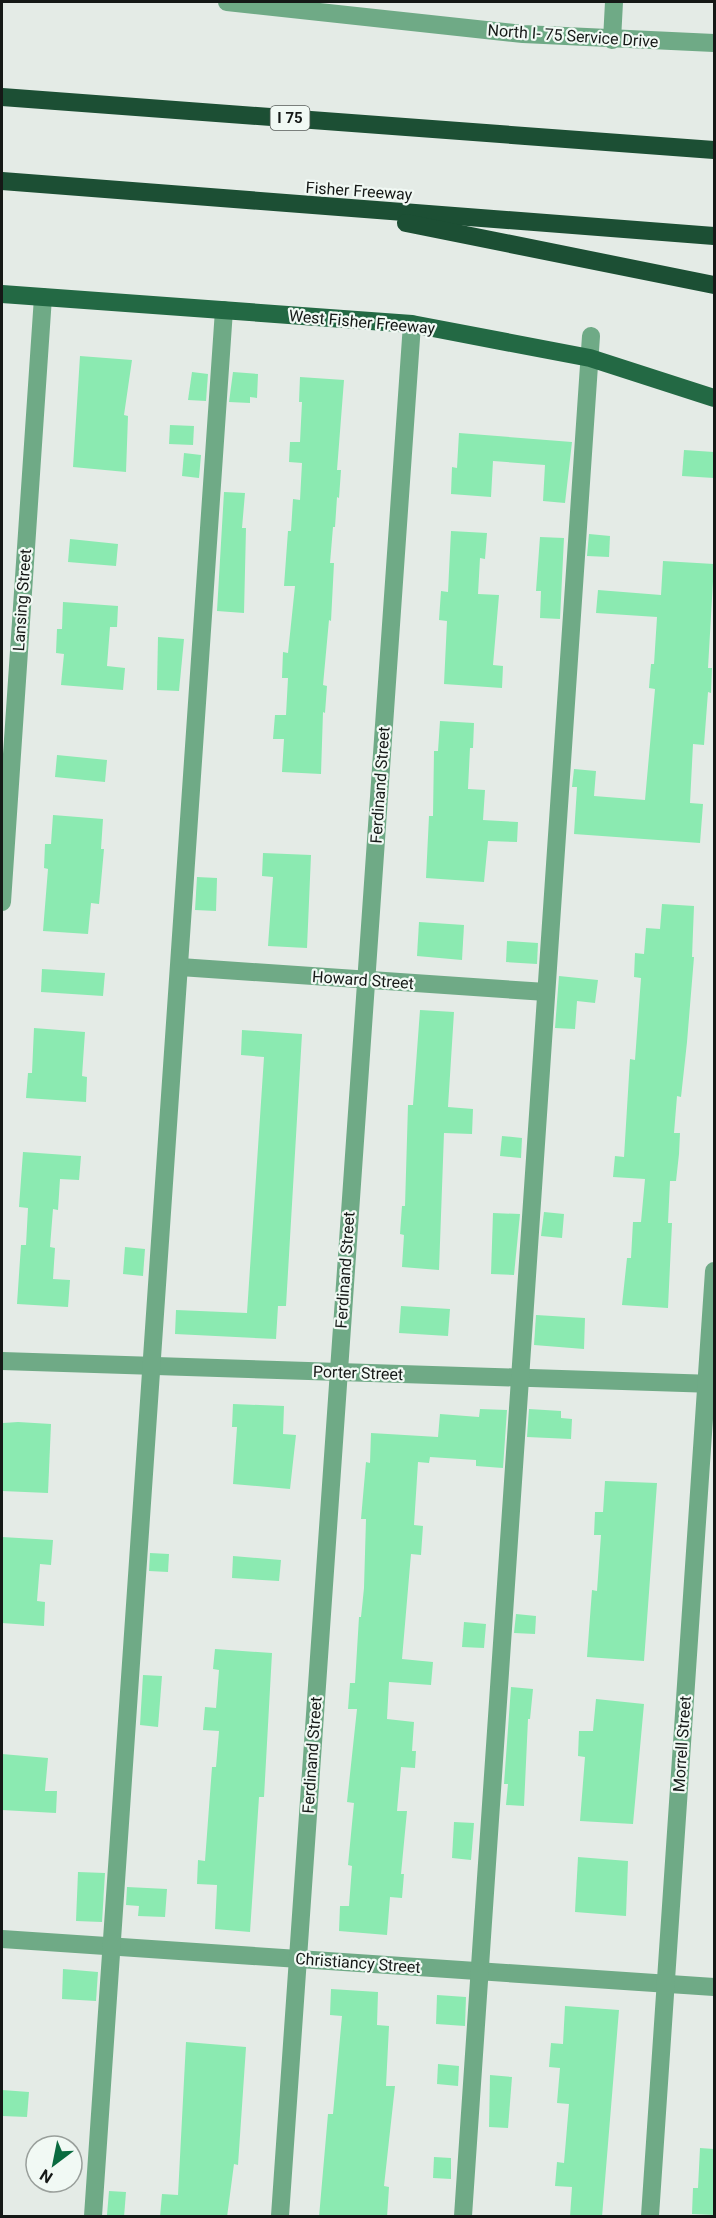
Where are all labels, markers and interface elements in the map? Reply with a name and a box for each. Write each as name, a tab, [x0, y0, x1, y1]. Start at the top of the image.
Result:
street label: North I- 75 Service Drive	[487, 21, 659, 51]
road number: I 75	[270, 106, 310, 130]
street label: Fisher Freeway	[305, 178, 413, 204]
street label: West Fisher Freeway	[288, 306, 436, 338]
street label: Lansing Street	[9, 548, 35, 652]
street label: Ferdinand Street	[366, 726, 394, 844]
street label: Howard Street	[312, 967, 414, 993]
street label: Ferdinand Street	[331, 1211, 359, 1329]
street label: Porter Street	[313, 1362, 403, 1384]
street label: Morrell Street	[669, 1695, 695, 1793]
street label: Ferdinand Street	[298, 1696, 326, 1814]
street label: Christiancy Street	[295, 1949, 421, 1977]
north arrow	[24, 2134, 84, 2194]
text: N	[36, 2165, 56, 2187]

